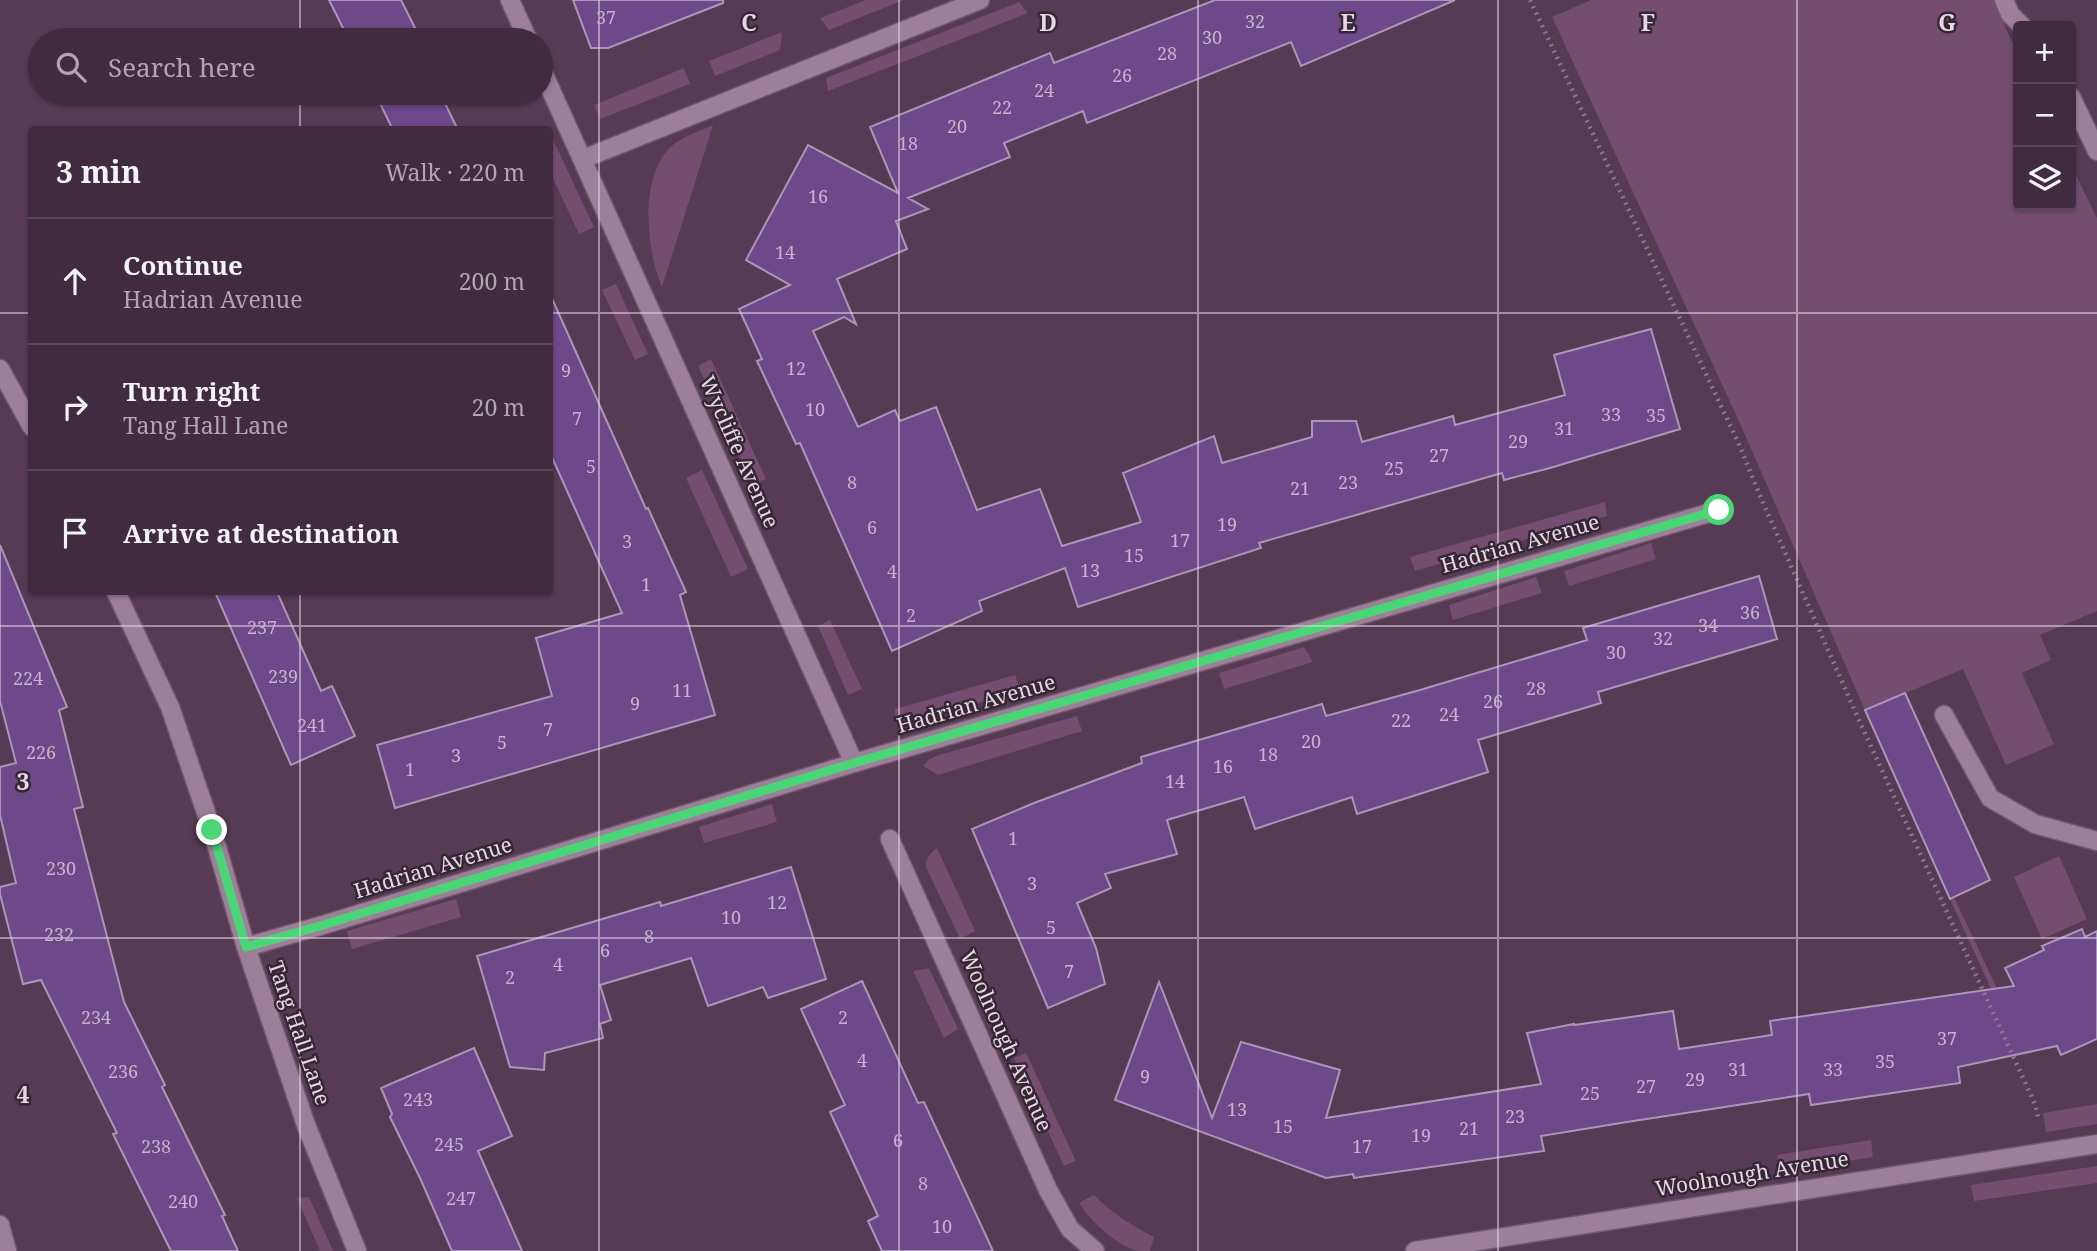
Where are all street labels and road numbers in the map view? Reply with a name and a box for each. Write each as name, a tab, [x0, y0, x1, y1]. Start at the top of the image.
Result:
street label: Wycliffe Avenue	[694, 371, 786, 532]
street label: Hadrian Avenue	[1437, 507, 1602, 579]
street label: Hadrian Avenue	[893, 667, 1058, 739]
street label: Hadrian Avenue	[350, 830, 515, 904]
street label: Woolnough Avenue	[954, 946, 1059, 1136]
street label: Tang Hall Lane	[262, 957, 338, 1109]
street label: Woolnough Avenue	[1653, 1144, 1851, 1202]

